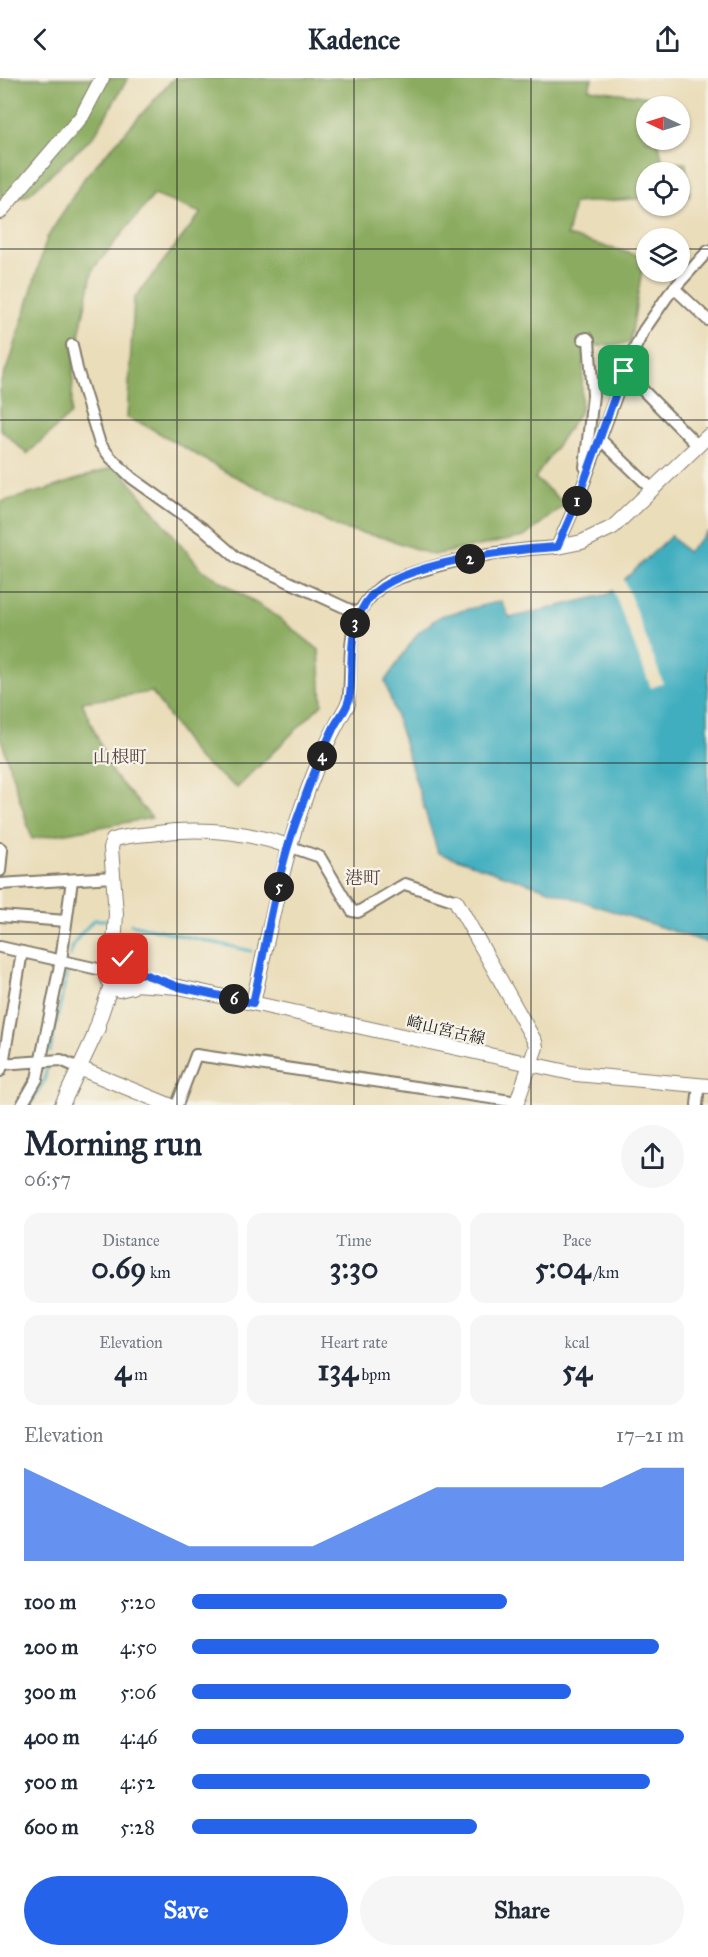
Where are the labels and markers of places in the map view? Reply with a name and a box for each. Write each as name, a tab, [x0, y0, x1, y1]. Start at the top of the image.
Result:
pin	[598, 345, 649, 396]
pin: 1	[562, 486, 592, 516]
pin: 2	[455, 544, 485, 574]
pin: 3	[340, 608, 370, 638]
pin: 4	[307, 741, 337, 771]
pin: 5	[264, 872, 294, 902]
pin	[97, 933, 148, 984]
pin: 6	[219, 984, 249, 1014]

